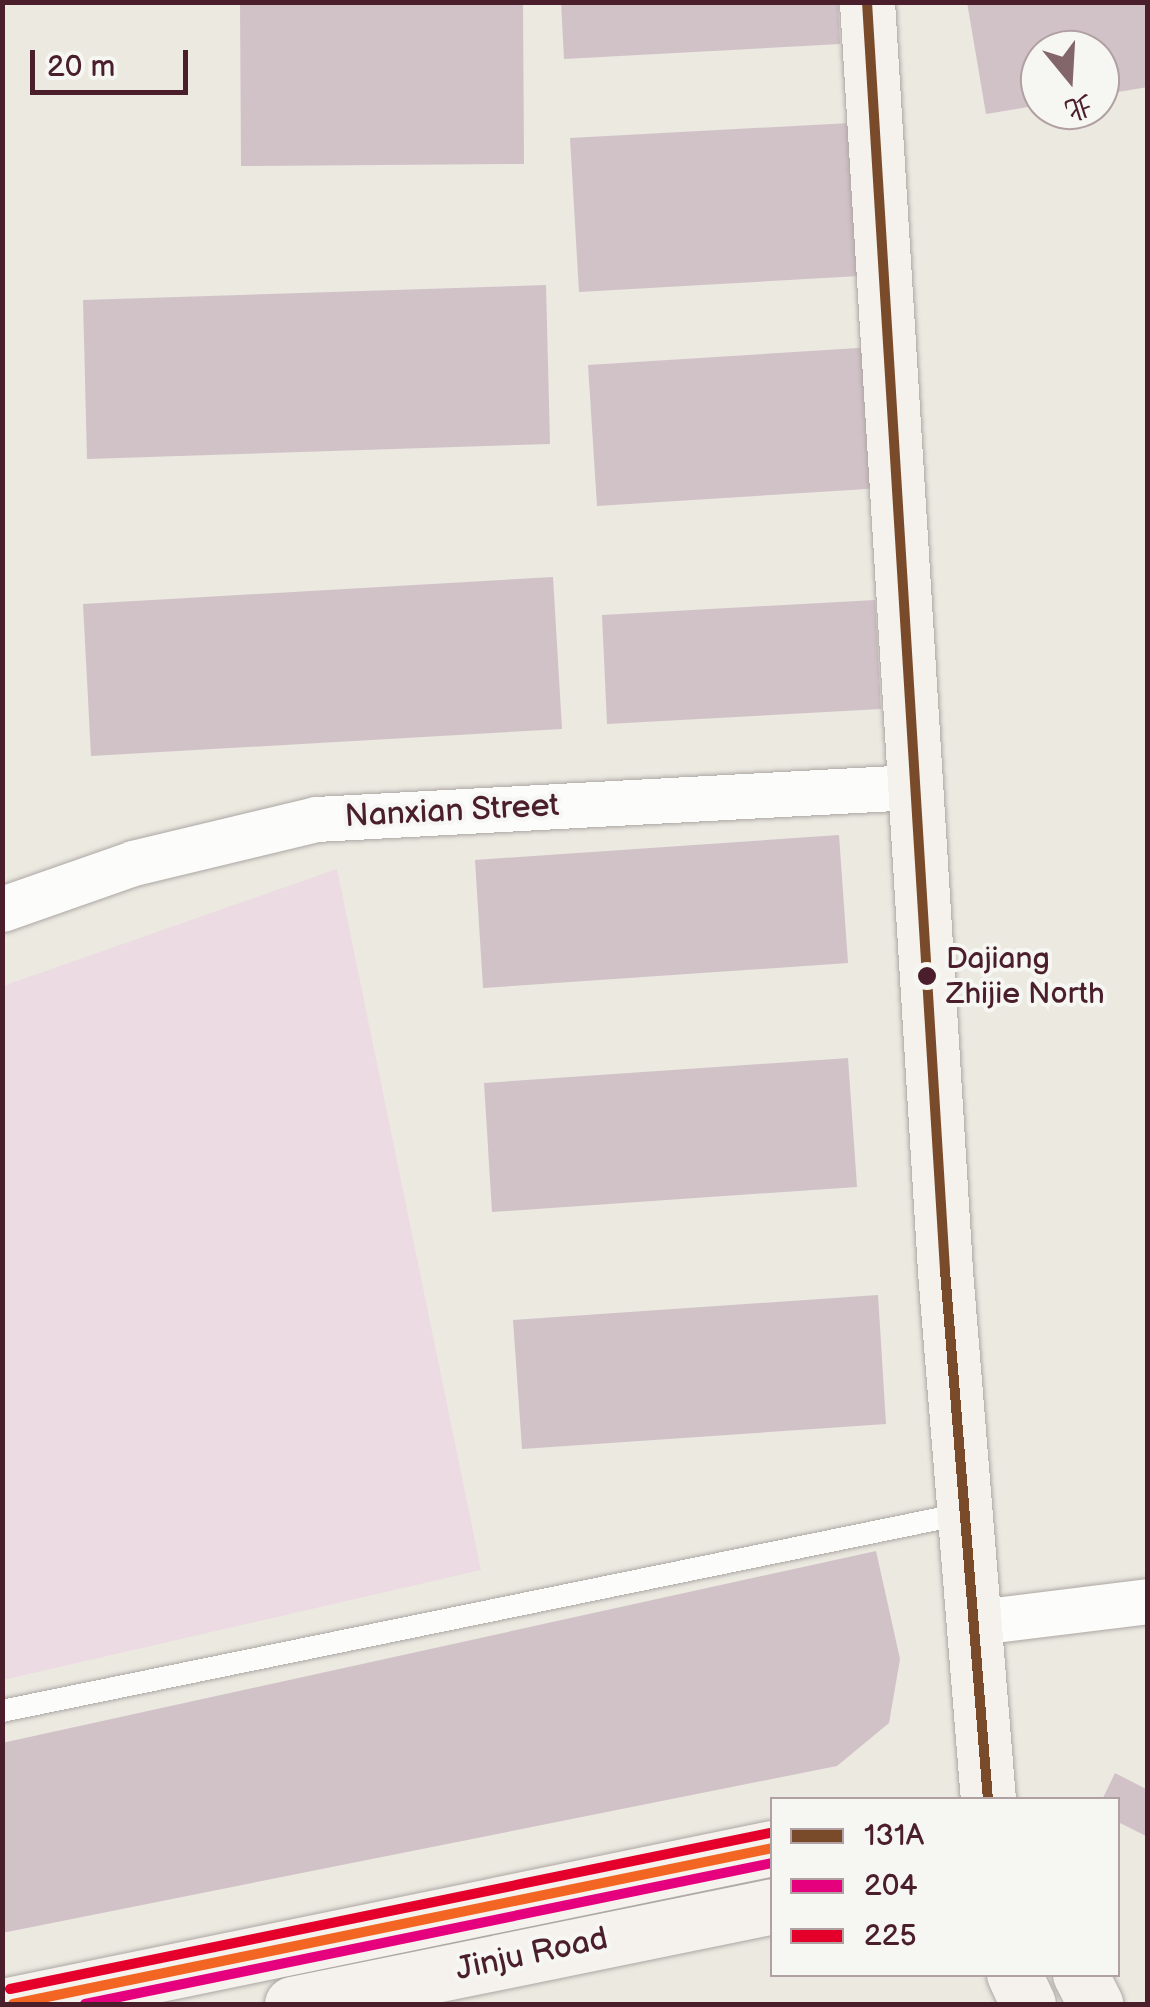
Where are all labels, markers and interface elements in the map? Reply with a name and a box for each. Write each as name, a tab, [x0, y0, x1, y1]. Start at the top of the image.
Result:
scale bar	[35, 30, 192, 92]
north arrow	[1020, 30, 1120, 130]
text: 20 m	[47, 49, 115, 85]
text: 北	[1060, 87, 1097, 127]
street label: Nanxian Street	[343, 787, 561, 837]
place label: Dajiang Zhijie North	[946, 941, 1105, 1012]
marker: Dajiang Zhijie North	[917, 966, 937, 986]
legend	[770, 1797, 1120, 1977]
text: 131A	[864, 1818, 924, 1854]
text: 204	[864, 1868, 918, 1904]
text: 225	[864, 1918, 917, 1954]
street label: Jinju Road	[453, 1920, 611, 1990]

